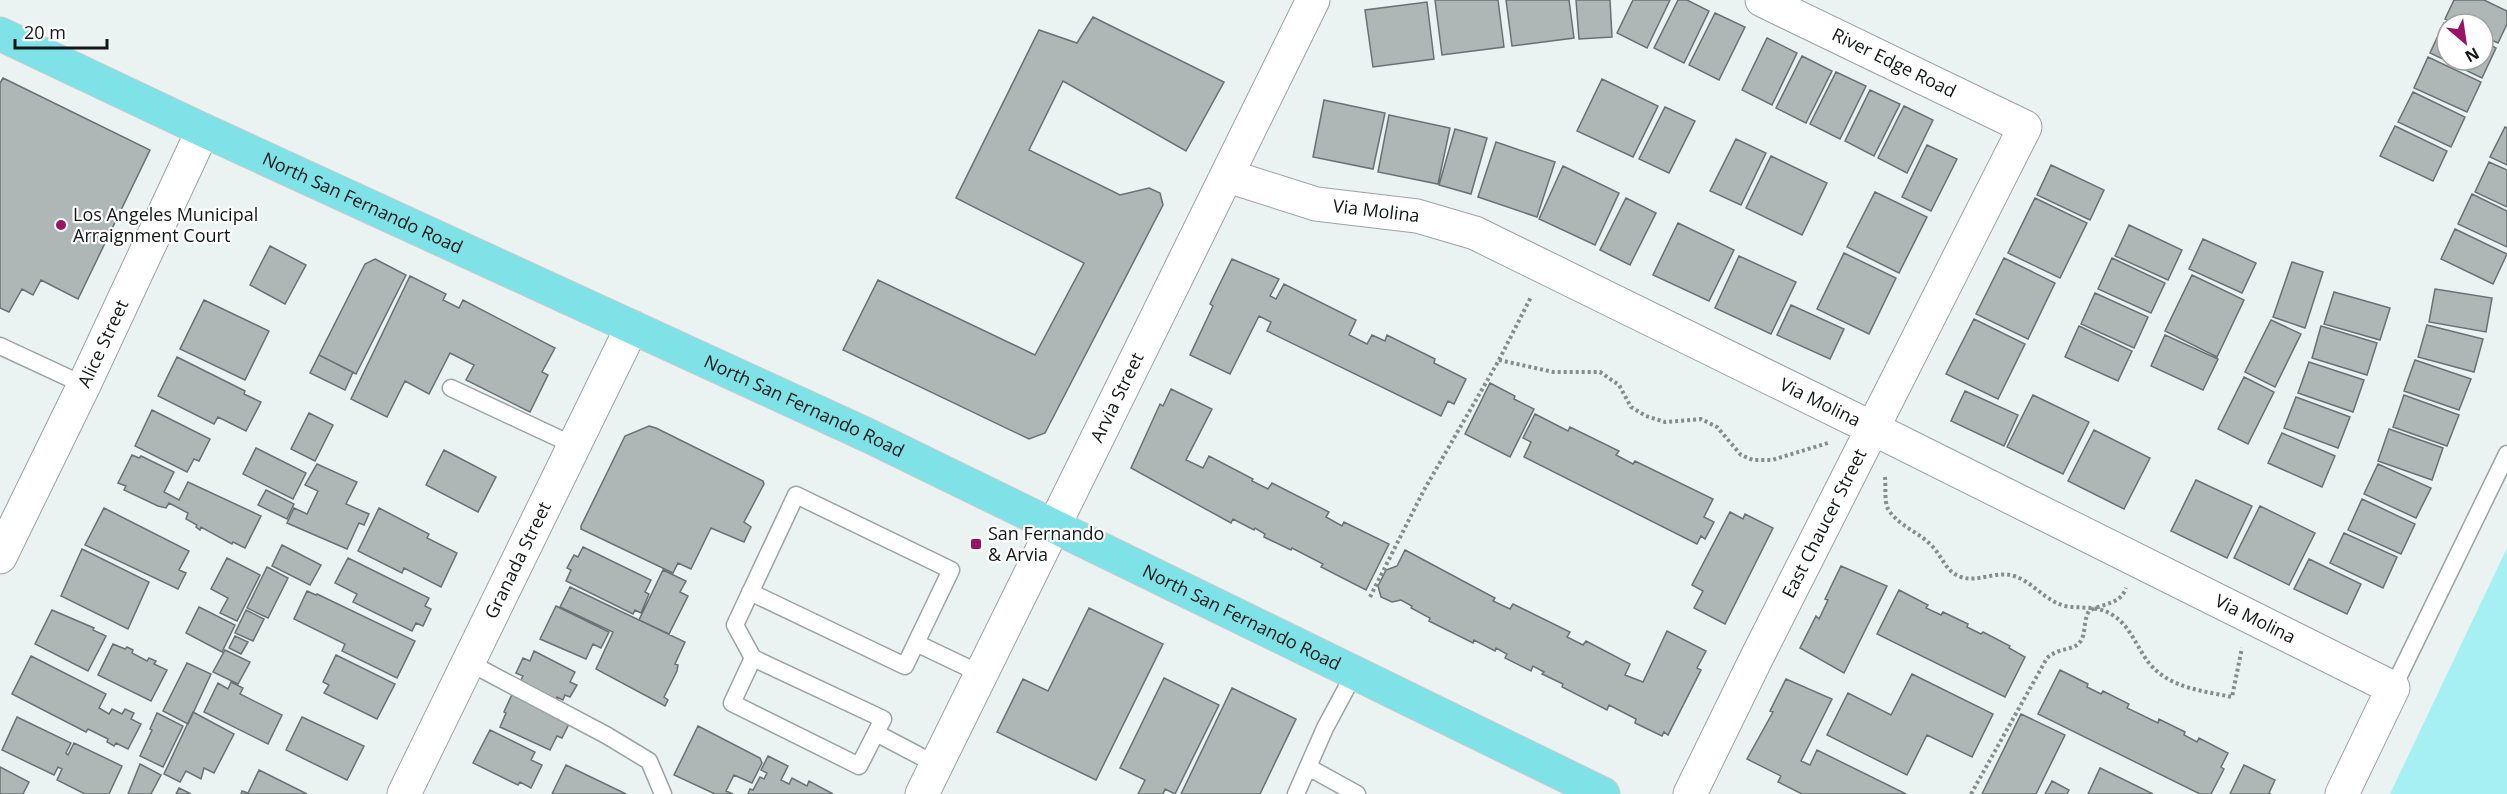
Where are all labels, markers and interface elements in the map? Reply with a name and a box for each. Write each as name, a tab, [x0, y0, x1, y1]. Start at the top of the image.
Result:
scale bar	[15, 12, 106, 50]
north arrow	[2435, 12, 2495, 72]
text: 20 m	[24, 20, 66, 44]
street label: River Edge Road	[1828, 22, 1961, 103]
text: N	[2461, 42, 2483, 68]
street label: North San Fernando Road	[259, 146, 467, 259]
street label: Via Molina	[1332, 193, 1421, 227]
place label: Los Angeles Municipal Arraignment Court	[73, 202, 258, 247]
marker: Los Angeles Municipal Arraignment Court	[54, 218, 68, 232]
street label: Alice Street	[72, 296, 133, 391]
street label: Arvia Street	[1084, 348, 1149, 446]
street label: North San Fernando Road	[700, 349, 908, 462]
street label: Via Molina	[1776, 372, 1865, 432]
street label: East Chaucer Street	[1776, 444, 1871, 602]
street label: Granada Street	[478, 497, 556, 622]
place label: San Fernando & Arvia	[988, 521, 1104, 566]
marker: San Fernando & Arvia	[969, 537, 983, 551]
street label: North San Fernando Road	[1139, 558, 1345, 675]
street label: Via Molina	[2211, 588, 2300, 649]

